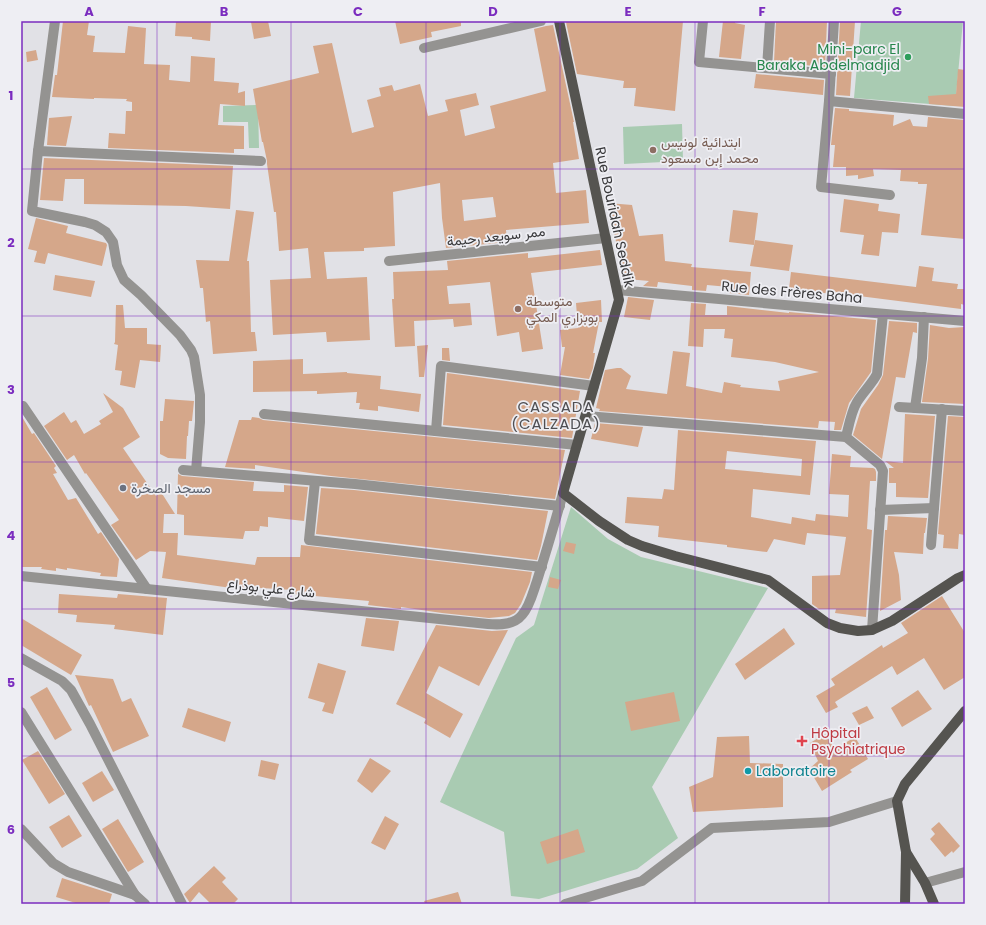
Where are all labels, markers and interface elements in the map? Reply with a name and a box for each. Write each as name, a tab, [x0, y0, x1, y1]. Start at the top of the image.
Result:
text: A	[84, 2, 94, 21]
text: B	[220, 2, 229, 21]
text: C	[353, 2, 363, 21]
text: D	[488, 2, 498, 21]
text: E	[624, 2, 632, 21]
text: F	[758, 2, 766, 21]
text: G	[892, 2, 902, 21]
place label: Mini-parc El Baraka Abdelmadjid	[757, 39, 900, 75]
marker: Mini-parc El Baraka Abdelmadjid	[903, 52, 913, 62]
text: 1	[9, 86, 13, 105]
place label: ابتدائية لونيس محمد إبن مسعود	[661, 132, 759, 168]
street label: Rue Bouridah Seddik	[590, 145, 640, 290]
marker: ابتدائية لونيس محمد إبن مسعود	[648, 145, 658, 155]
street label: ممر سويعد رحيمة	[446, 221, 546, 251]
text: 2	[7, 233, 15, 252]
street label: Rue des Frères Baha	[721, 276, 863, 308]
place label: متوسطة بوبزاري المكي	[526, 291, 598, 329]
marker: متوسطة بوبزاري المكي	[513, 304, 523, 314]
text: 3	[7, 380, 15, 399]
district label: CASSADA (CALZADA)	[511, 396, 601, 434]
place label: مسجد الصخرة	[131, 478, 211, 498]
marker: مسجد الصخرة	[118, 483, 128, 493]
text: 4	[7, 526, 16, 545]
street label: شارع علي بوذراع	[226, 573, 316, 605]
text: 5	[7, 673, 15, 692]
place label: Hôpital Psychiatrique	[811, 723, 906, 759]
marker: Hôpital Psychiatrique	[796, 735, 808, 747]
place label: Laboratoire	[756, 761, 836, 781]
marker: Laboratoire	[743, 766, 753, 776]
text: 6	[7, 820, 15, 839]

